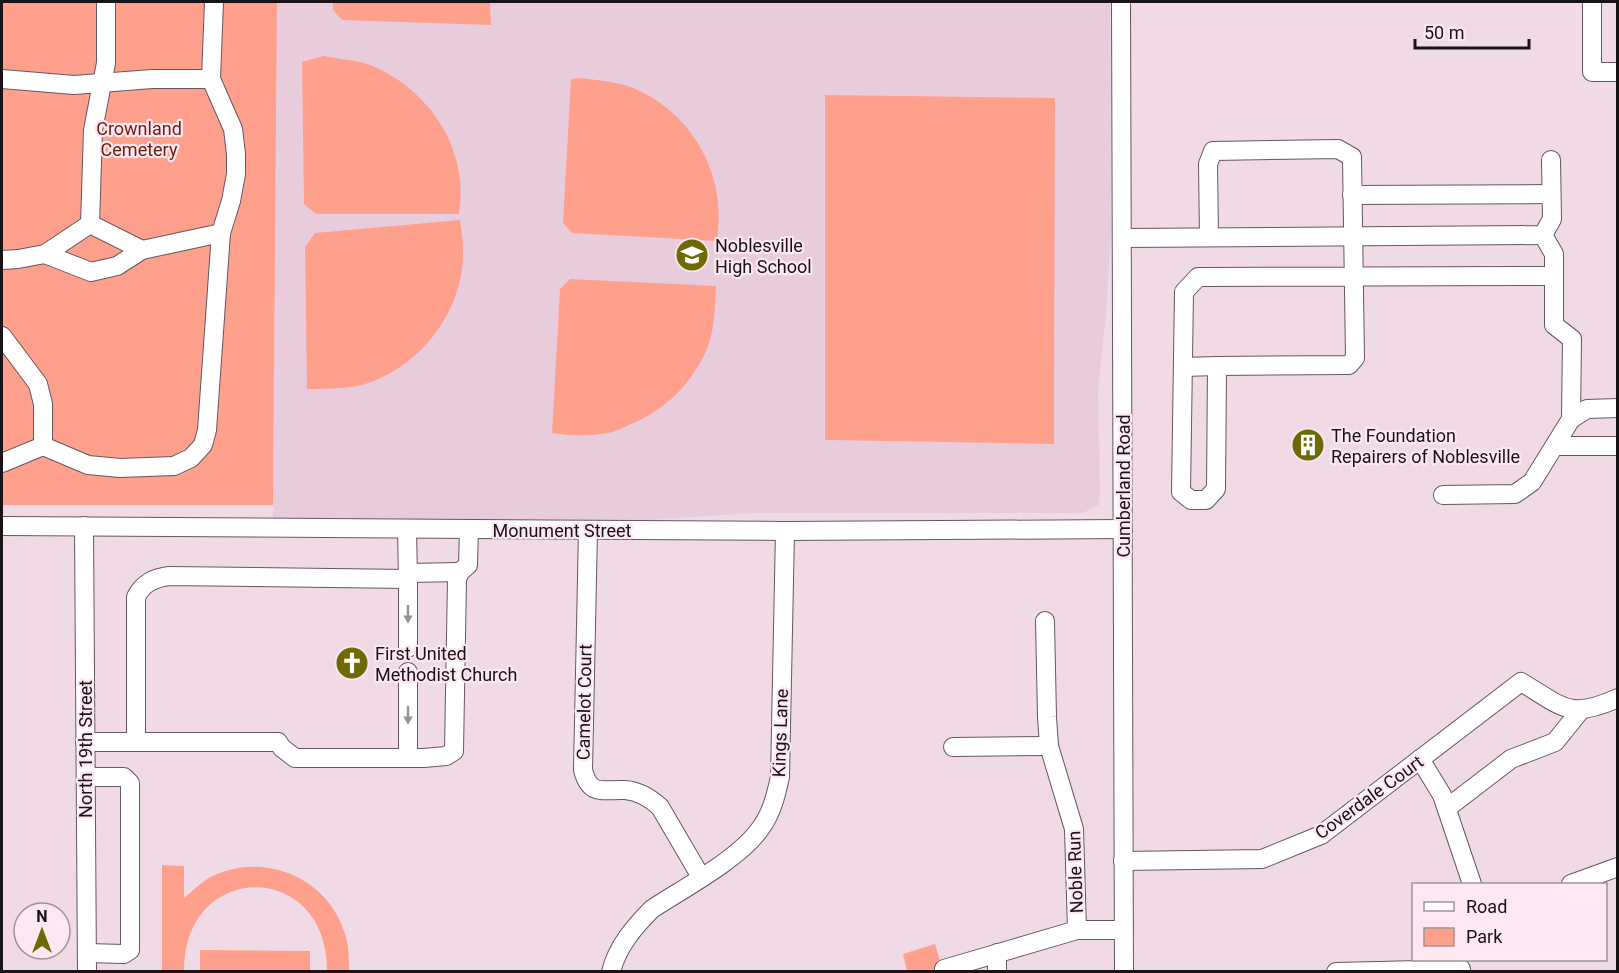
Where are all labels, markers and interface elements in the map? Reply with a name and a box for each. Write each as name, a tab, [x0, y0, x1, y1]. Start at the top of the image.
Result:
scale bar	[1415, 12, 1529, 50]
text: 50 m	[1424, 22, 1464, 43]
park label: Crownland Cemetery	[96, 118, 182, 160]
place label: Noblesville High School	[715, 235, 812, 277]
school or university icon: Noblesville High School	[674, 237, 710, 273]
street label: Cumberland Road	[1113, 414, 1134, 558]
place label: The Foundation Repairers of Noblesville	[1331, 425, 1520, 467]
building icon: The Foundation Repairers of Noblesville	[1290, 427, 1326, 463]
street label: Monument Street	[493, 520, 632, 541]
one-way arrow	[403, 604, 413, 623]
place label: First United Methodist Church	[375, 643, 517, 685]
street label: Camelot Court	[572, 644, 596, 760]
church icon: First United Methodist Church	[334, 645, 370, 681]
street label: North 19th Street	[75, 680, 96, 818]
street label: Kings Lane	[768, 688, 792, 778]
one-way arrow	[403, 705, 413, 724]
street label: Coverdale Court	[1311, 751, 1427, 843]
street label: Noble Run	[1063, 830, 1087, 914]
legend	[1412, 883, 1607, 961]
text: Road	[1466, 896, 1507, 917]
north arrow	[12, 901, 72, 961]
text: N	[36, 907, 48, 926]
text: Park	[1466, 926, 1503, 947]

